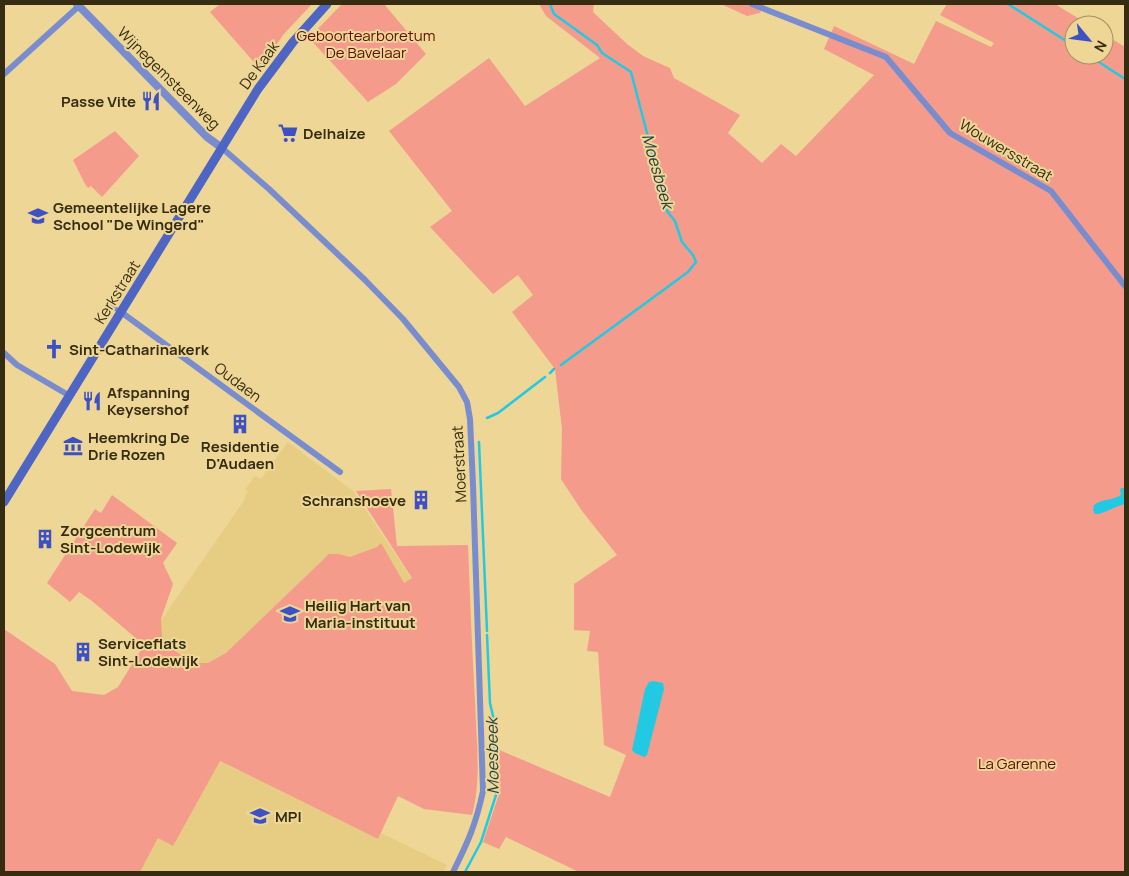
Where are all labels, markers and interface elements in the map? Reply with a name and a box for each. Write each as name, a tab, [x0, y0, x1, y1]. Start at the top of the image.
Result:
north arrow	[1064, 15, 1114, 65]
street label: Wijnegemsteenweg	[113, 22, 225, 134]
park label: Geboortearboretum De Bavelaar	[297, 25, 435, 63]
street label: De Kaak	[234, 36, 284, 93]
text: N	[1090, 38, 1112, 56]
restaurant icon: Passe Vite	[140, 90, 162, 112]
place label: Passe Vite	[61, 91, 136, 112]
street label: Wouwersstraat	[955, 114, 1057, 186]
supermarket icon: Delhaize	[277, 122, 299, 144]
place label: Delhaize	[303, 123, 365, 144]
water label: Moesbeek	[637, 131, 680, 213]
place label: Gemeentelijke Lagere School "De Wingerd"	[53, 197, 211, 235]
school or university icon: Gemeentelijke Lagere School "De Wingerd"	[27, 205, 49, 227]
street label: Kerkstraat	[89, 256, 145, 328]
church icon: Sint-Catharinakerk	[43, 338, 65, 360]
place label: Sint-Catharinakerk	[69, 339, 210, 360]
street label: Oudaen	[210, 357, 266, 407]
place label: Afspanning Keysershof	[107, 382, 190, 420]
restaurant icon: Afspanning Keysershof	[81, 390, 103, 412]
building icon: Residentie D'Audaen	[229, 413, 251, 435]
street label: Moerstraat	[446, 425, 472, 503]
place label: Heemkring De Drie Rozen	[88, 427, 190, 465]
museum icon: Heemkring De Drie Rozen	[62, 435, 84, 457]
place label: Residentie D'Audaen	[201, 436, 279, 474]
building icon: Schranshoeve	[410, 489, 432, 511]
place label: Schranshoeve	[302, 490, 406, 511]
place label: Zorgcentrum Sint-Lodewijk	[60, 520, 161, 558]
building icon: Zorgcentrum Sint-Lodewijk	[34, 528, 56, 550]
place label: Heilig Hart van Maria-instituut	[305, 595, 416, 633]
school or university icon: Heilig Hart van Maria-instituut	[279, 603, 301, 625]
place label: Serviceflats Sint-Lodewijk	[98, 633, 199, 671]
building icon: Serviceflats Sint-Lodewijk	[72, 641, 94, 663]
water label: Moesbeek	[480, 715, 504, 795]
park label: La Garenne	[978, 753, 1056, 774]
school or university icon: MPI	[249, 805, 271, 827]
place label: MPI	[275, 806, 302, 827]

